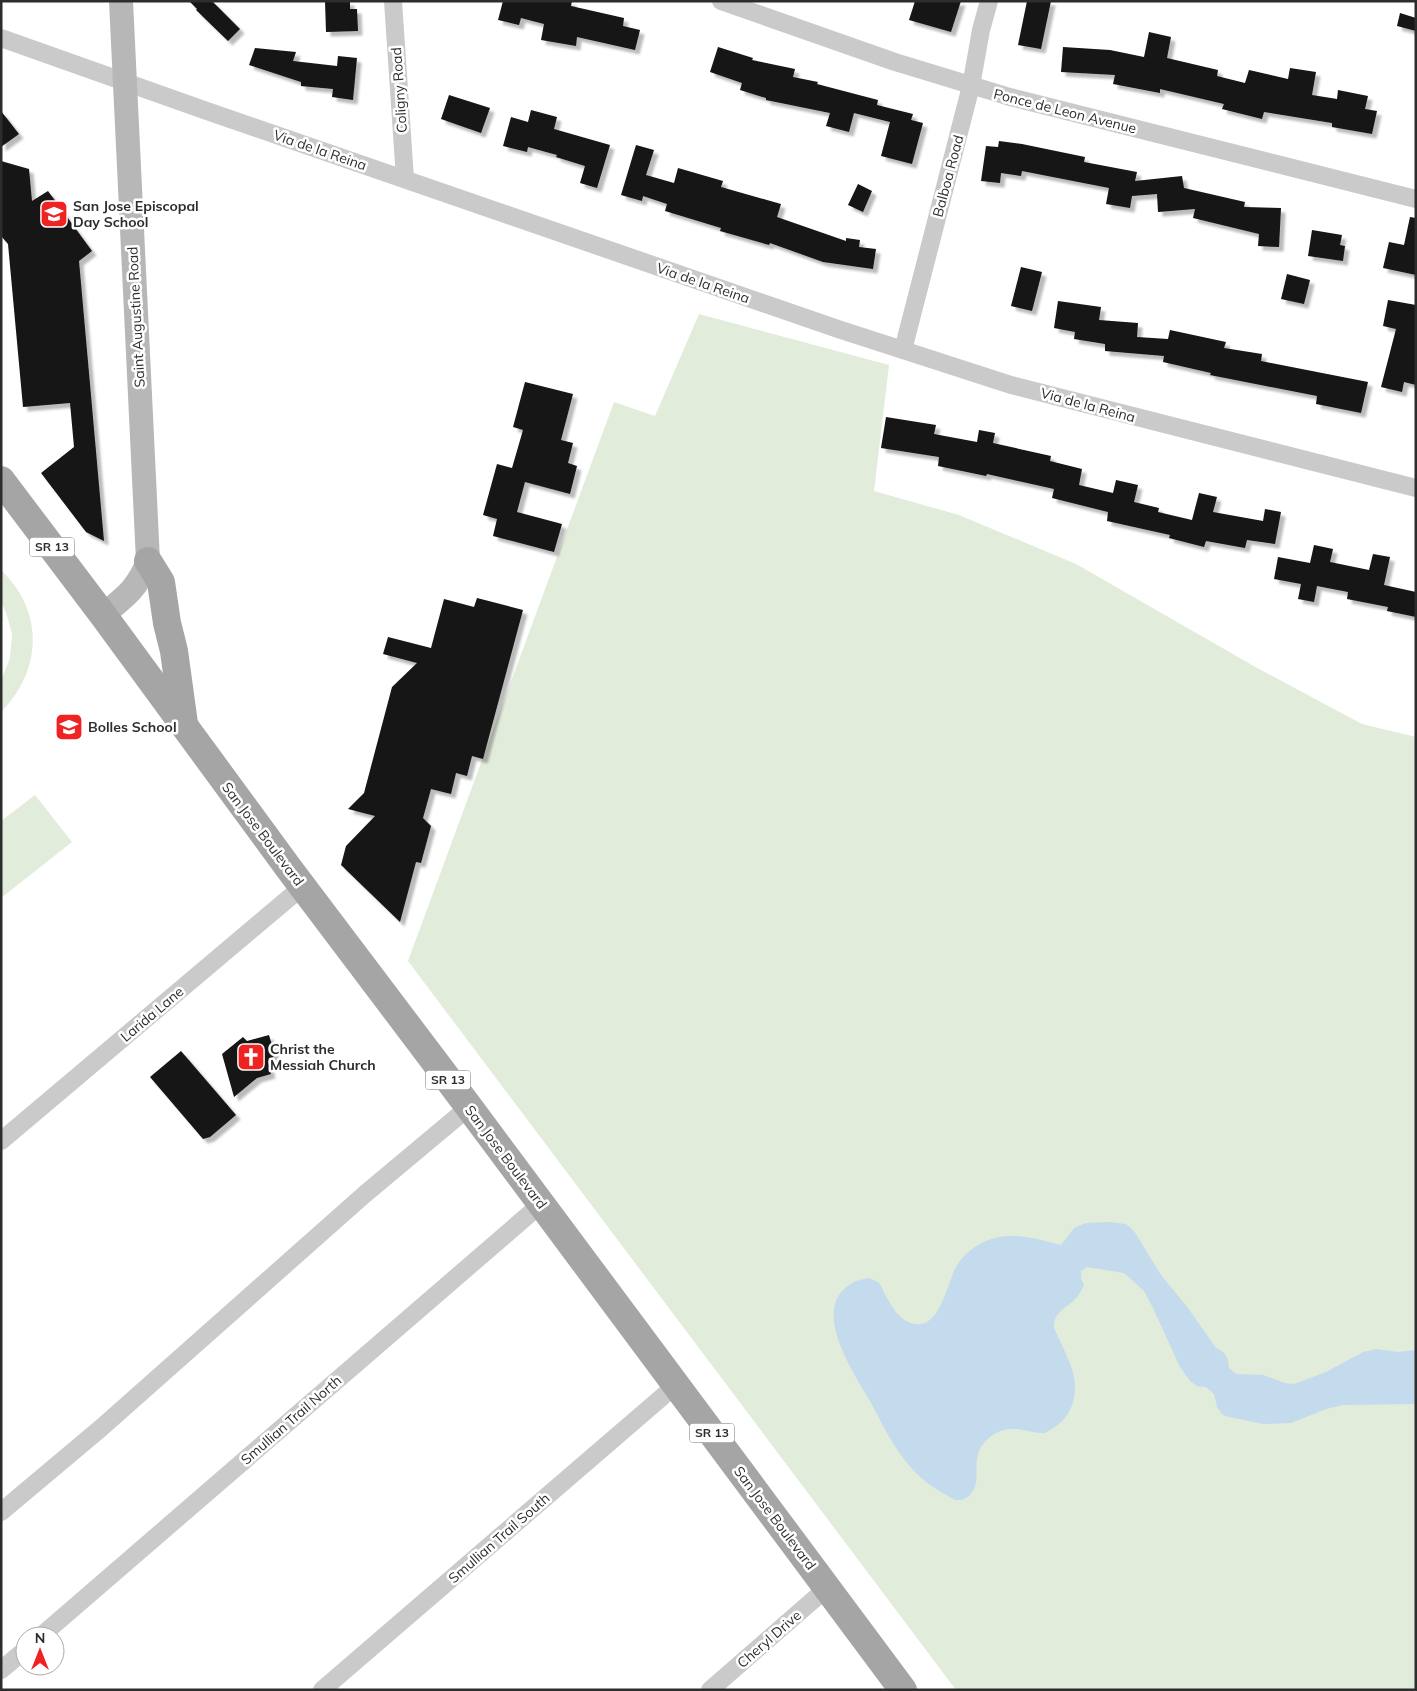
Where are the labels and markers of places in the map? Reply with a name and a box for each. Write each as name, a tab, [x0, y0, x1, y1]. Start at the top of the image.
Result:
place label: San Jose Episcopal Day School	[73, 197, 199, 231]
school or university icon: San Jose Episcopal Day School	[39, 199, 69, 229]
school or university icon: Bolles School	[54, 712, 84, 742]
place label: Bolles School	[88, 718, 177, 736]
place label: Christ the Messiah Church	[270, 1040, 376, 1074]
church icon: Christ the Messiah Church	[236, 1042, 266, 1072]

